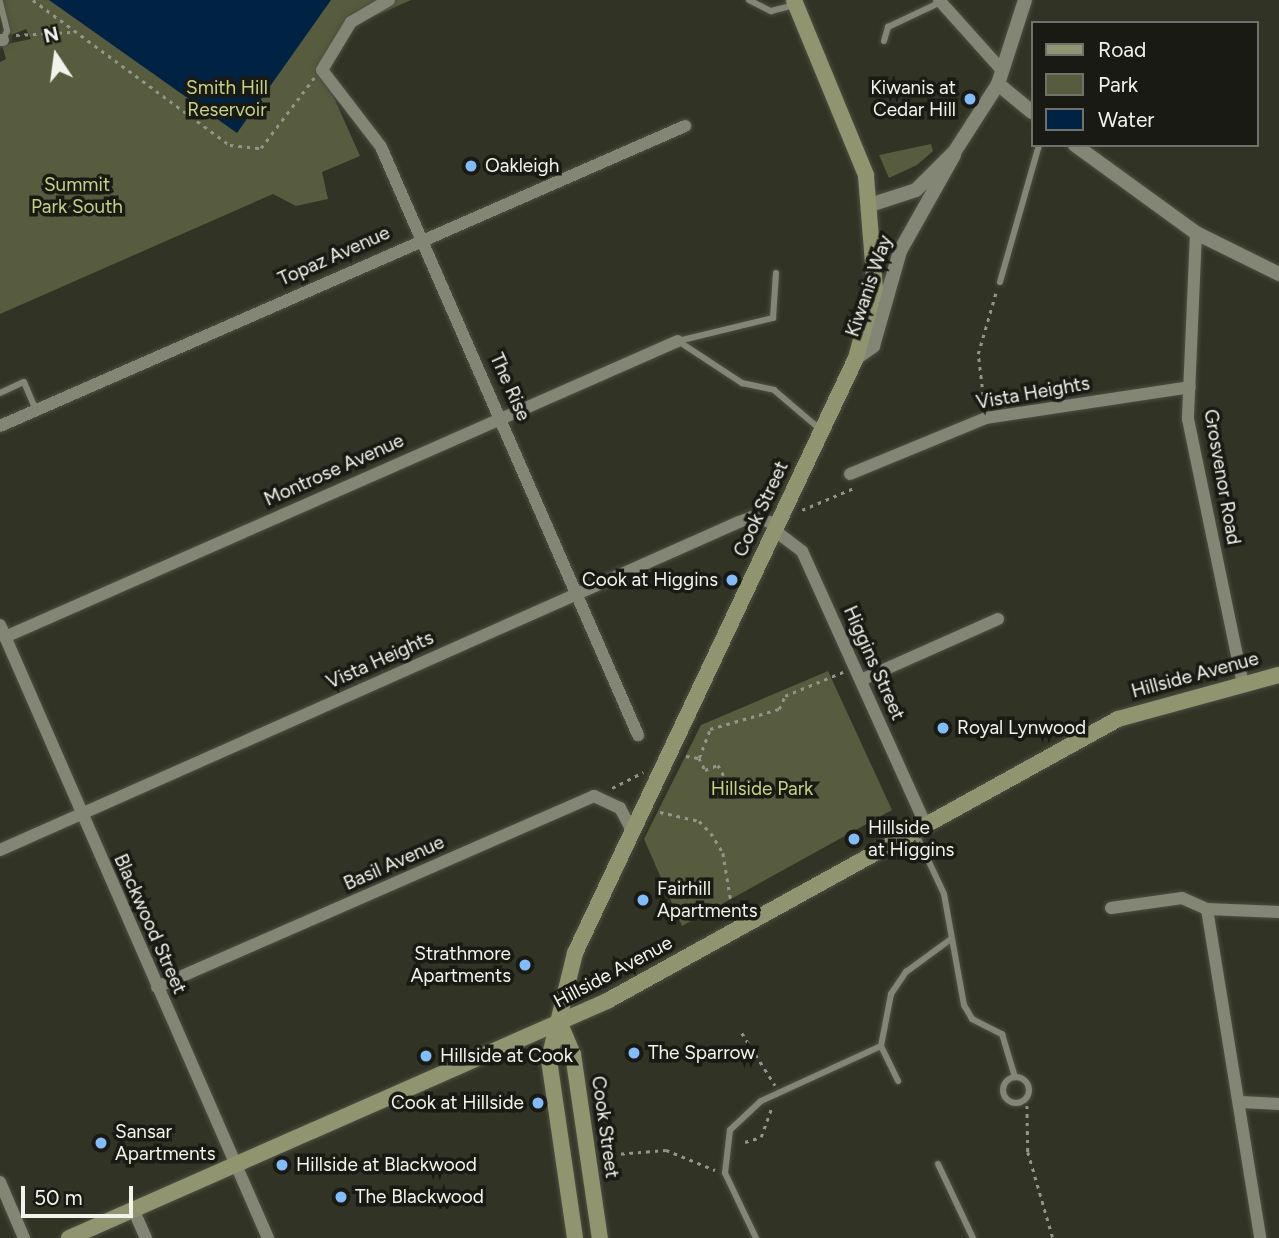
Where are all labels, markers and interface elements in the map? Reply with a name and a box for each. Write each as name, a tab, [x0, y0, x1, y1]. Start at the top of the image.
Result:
north arrow	[21, 21, 91, 91]
legend	[1030, 21, 1258, 147]
text: N	[41, 22, 61, 48]
text: Road	[1098, 37, 1146, 62]
text: Park	[1098, 72, 1138, 97]
park label: Smith Hill Reservoir	[186, 77, 268, 121]
place label: Kiwanis at Cedar Hill	[870, 77, 956, 121]
marker: Kiwanis at Cedar Hill	[962, 91, 978, 107]
text: Water	[1098, 107, 1154, 132]
place label: Oakleigh	[485, 155, 559, 177]
marker: Oakleigh	[463, 158, 479, 174]
park label: Summit Park South	[31, 174, 123, 218]
street label: Topaz Avenue	[275, 221, 393, 291]
street label: Kiwanis Way	[841, 232, 897, 340]
street label: The Rise	[485, 350, 535, 424]
street label: Vista Heights	[974, 372, 1092, 414]
street label: Grosvenor Road	[1199, 407, 1245, 547]
street label: Montrose Avenue	[261, 429, 407, 511]
street label: Cook Street	[729, 458, 793, 560]
place label: Cook at Higgins	[582, 569, 718, 591]
marker: Cook at Higgins	[724, 572, 740, 588]
street label: Higgins Street	[839, 602, 909, 724]
street label: Vista Heights	[323, 626, 437, 694]
street label: Hillside Avenue	[1129, 647, 1261, 703]
place label: Royal Lynwood	[957, 717, 1086, 739]
marker: Royal Lynwood	[935, 720, 951, 736]
park label: Hillside Park	[711, 778, 813, 800]
place label: Hillside at Higgins	[868, 817, 954, 861]
street label: Basil Avenue	[340, 831, 448, 895]
marker: Hillside at Higgins	[846, 831, 862, 847]
street label: Blackwood Street	[109, 851, 191, 997]
place label: Fairhill Apartments	[657, 878, 758, 922]
marker: Fairhill Apartments	[635, 892, 651, 908]
street label: Hillside Avenue	[550, 931, 676, 1013]
place label: Strathmore Apartments	[410, 943, 511, 987]
marker: Strathmore Apartments	[517, 957, 533, 973]
place label: The Sparrow	[648, 1042, 755, 1064]
place label: Hillside at Cook	[440, 1045, 573, 1067]
marker: The Sparrow	[626, 1045, 642, 1061]
marker: Hillside at Cook	[418, 1048, 434, 1064]
street label: Cook Street	[587, 1074, 623, 1180]
place label: Cook at Hillside	[391, 1092, 524, 1114]
marker: Cook at Hillside	[530, 1095, 546, 1111]
place label: Sansar Apartments	[115, 1121, 216, 1165]
marker: Sansar Apartments	[93, 1135, 109, 1151]
place label: Hillside at Blackwood	[296, 1154, 477, 1176]
marker: Hillside at Blackwood	[274, 1157, 290, 1173]
scale bar	[24, 1172, 136, 1216]
text: 50 m	[34, 1185, 83, 1210]
place label: The Blackwood	[355, 1186, 484, 1208]
marker: The Blackwood	[333, 1189, 349, 1205]

